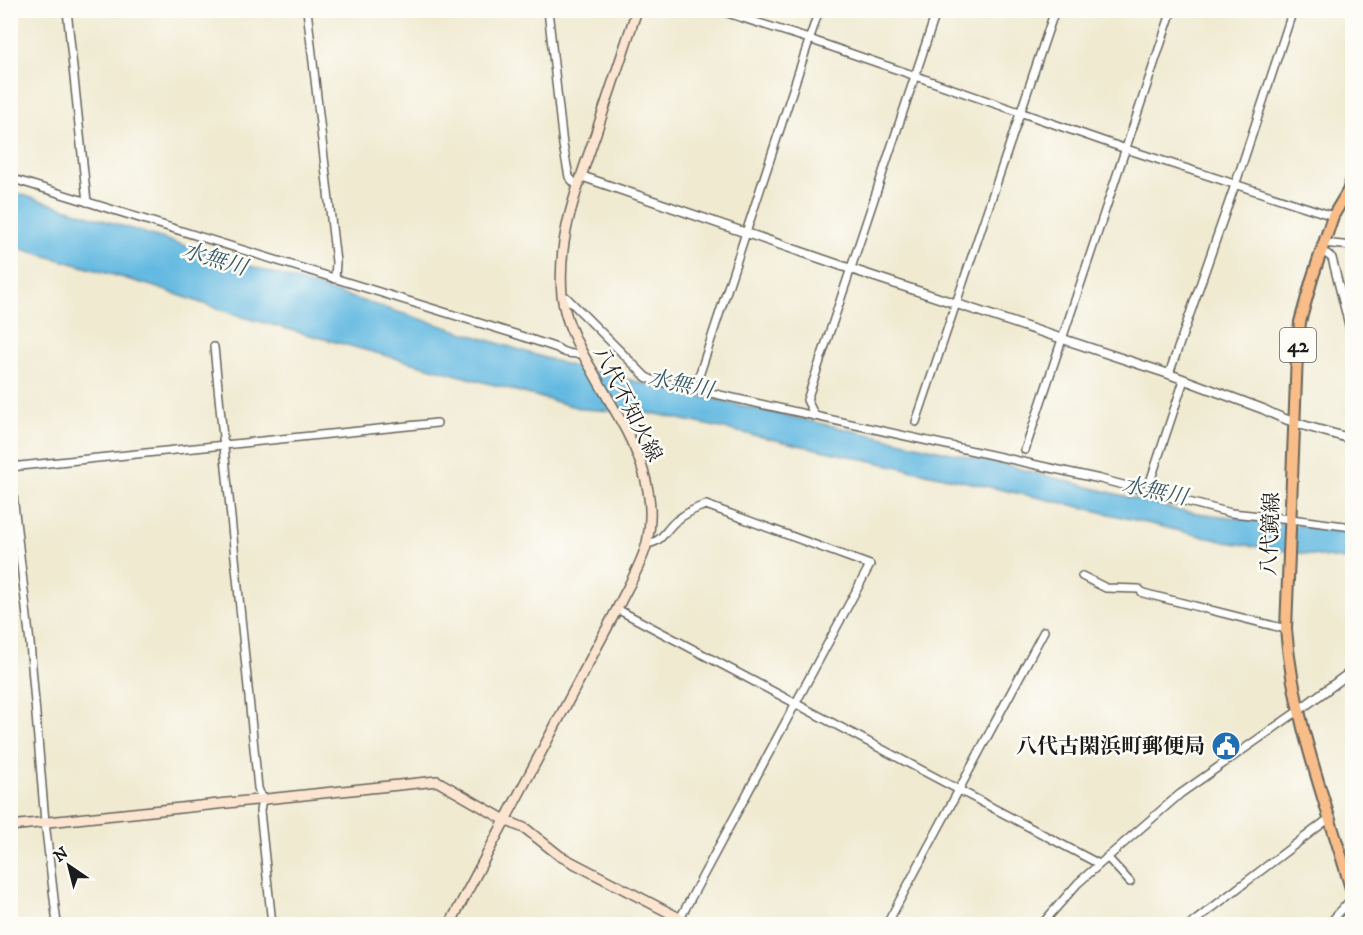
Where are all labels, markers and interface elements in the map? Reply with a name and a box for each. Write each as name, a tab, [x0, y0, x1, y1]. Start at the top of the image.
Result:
water label: 水無川	[179, 237, 252, 283]
road number: 42	[1280, 328, 1316, 362]
street label: 八代不知火線	[587, 342, 667, 466]
water label: 水無川	[646, 364, 718, 405]
water label: 水無川	[1120, 471, 1192, 512]
street label: 八代鏡線	[1257, 492, 1285, 576]
public building icon: 八代古閑浜町郵便局	[1210, 730, 1242, 762]
place label: 八代古閑浜町郵便局	[1016, 734, 1205, 760]
north arrow	[39, 836, 99, 896]
text: N	[50, 843, 72, 866]

